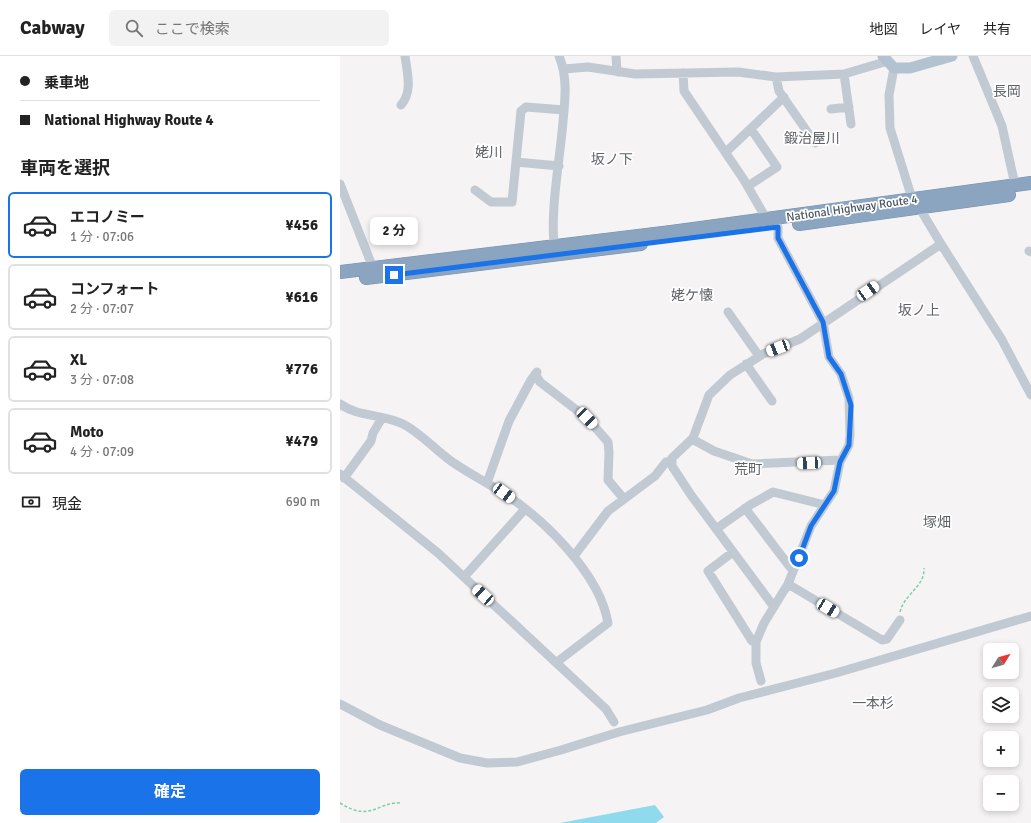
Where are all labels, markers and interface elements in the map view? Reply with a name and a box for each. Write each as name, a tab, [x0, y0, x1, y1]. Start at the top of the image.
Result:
search box	[109, 10, 389, 46]
text: Cabway	[20, 16, 85, 40]
icon: search	[123, 17, 145, 39]
text: ここで検索	[155, 20, 230, 38]
text: 地図	[869, 21, 897, 38]
text: レイヤ	[919, 21, 961, 38]
text: 共有	[983, 21, 1011, 38]
text: 乗車地	[44, 74, 89, 92]
district label: 長岡	[993, 83, 1021, 100]
text: National Highway Route 4	[44, 111, 214, 129]
district label: 鍛治屋川	[784, 130, 840, 147]
district label: 姥川	[475, 144, 503, 161]
district label: 坂ノ下	[591, 151, 633, 168]
text: 車両を選択	[20, 157, 110, 179]
street label: National Highway Route 4	[785, 192, 919, 225]
icon: car	[22, 207, 58, 243]
text: エコノミー	[70, 208, 145, 226]
text: ¥456	[286, 216, 318, 234]
callout: 2 分	[370, 217, 418, 245]
text: 2 分	[383, 223, 405, 239]
text: 1 分 · 07:06	[70, 229, 134, 245]
route end	[385, 266, 403, 284]
icon: car	[22, 279, 58, 315]
car	[855, 279, 881, 303]
text: コンフォート	[70, 280, 160, 298]
district label: 姥ケ懐	[671, 287, 713, 304]
text: ¥616	[286, 288, 318, 306]
text: 2 分 · 07:07	[70, 301, 134, 317]
district label: 坂ノ上	[898, 302, 940, 319]
car	[765, 338, 791, 358]
icon: car	[22, 351, 58, 387]
text: XL	[70, 351, 87, 369]
text: ¥776	[286, 360, 318, 378]
text: 3 分 · 07:08	[70, 372, 134, 388]
car	[574, 405, 600, 431]
icon: car	[22, 423, 58, 459]
text: Moto	[70, 423, 104, 441]
text: ¥479	[286, 432, 318, 450]
text: 4 分 · 07:09	[70, 444, 134, 460]
car	[797, 456, 821, 470]
district label: 荒町	[734, 461, 762, 478]
car	[491, 481, 517, 505]
icon: cash	[20, 491, 42, 513]
text: 690 m	[286, 494, 320, 510]
text: 現金	[52, 495, 82, 513]
district label: 塚畑	[923, 514, 951, 531]
route start	[790, 549, 808, 567]
car	[470, 583, 496, 607]
car	[815, 597, 841, 619]
north arrow	[983, 643, 1019, 679]
map controls	[983, 643, 1019, 811]
button: layers	[983, 687, 1019, 723]
district label: 一本杉	[852, 695, 894, 712]
button: +	[983, 731, 1019, 767]
button: 確定	[20, 769, 320, 815]
button: −	[983, 775, 1019, 811]

